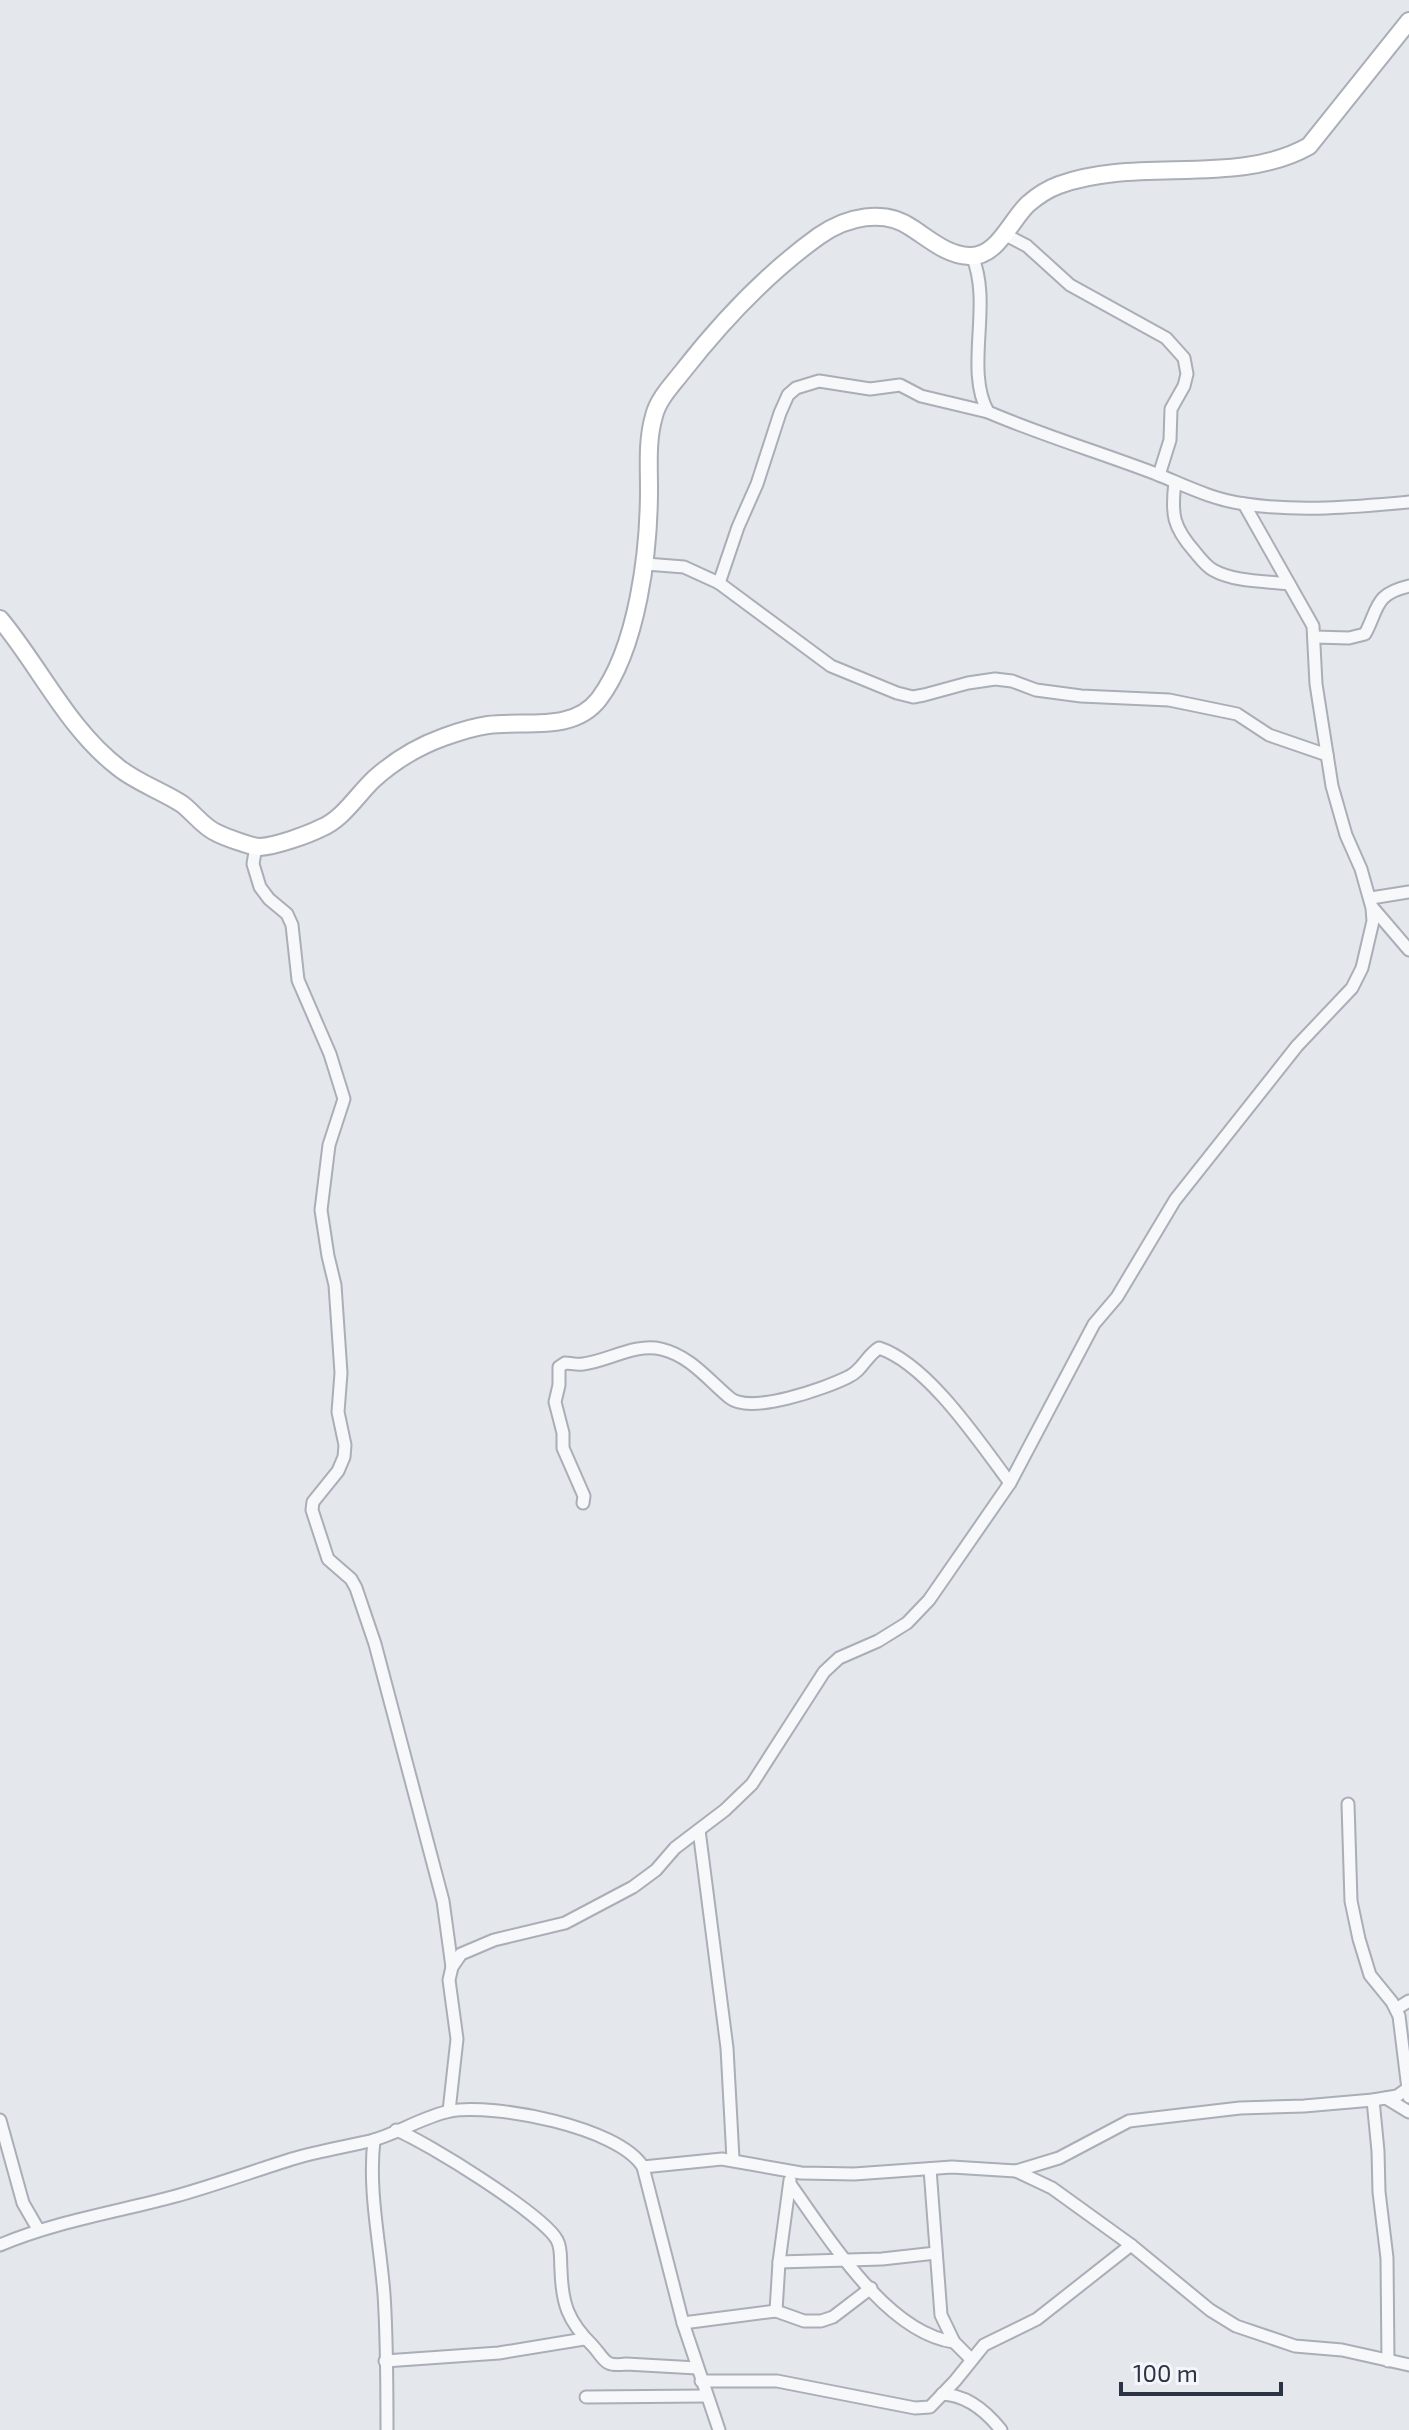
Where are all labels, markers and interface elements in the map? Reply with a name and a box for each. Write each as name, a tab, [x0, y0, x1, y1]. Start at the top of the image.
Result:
scale bar	[1121, 2346, 1281, 2396]
text: 100 m	[1133, 2358, 1198, 2387]

